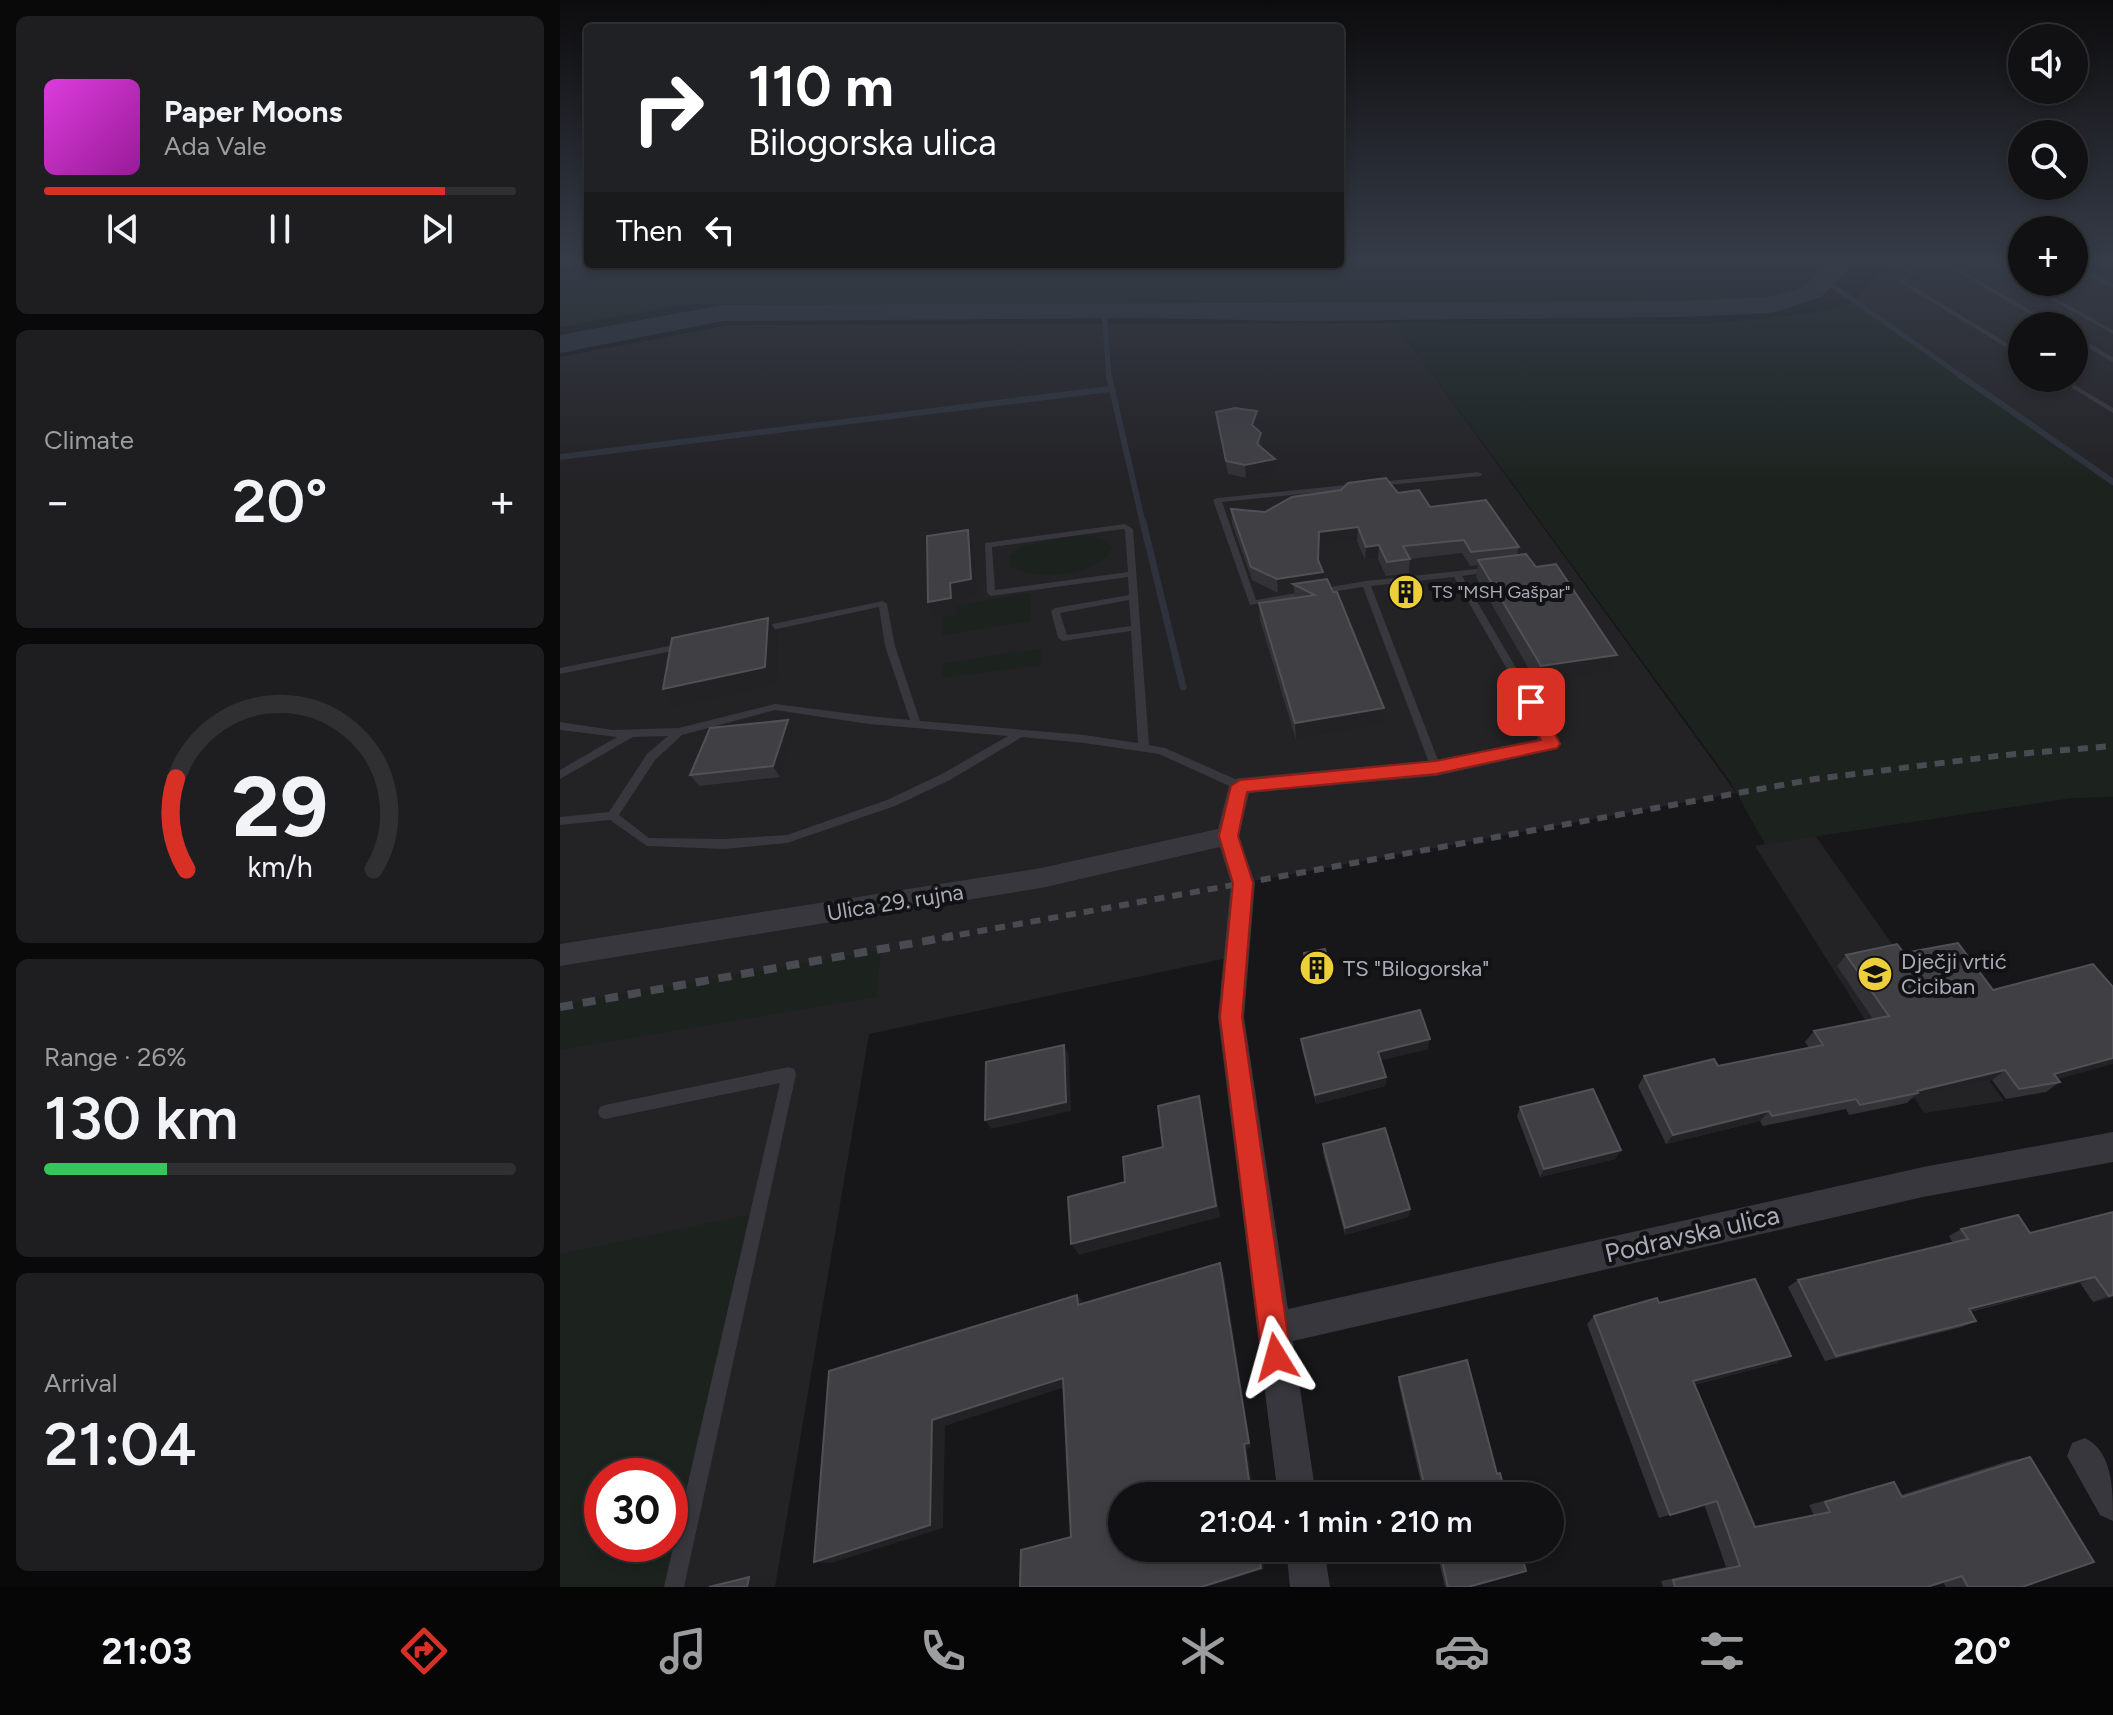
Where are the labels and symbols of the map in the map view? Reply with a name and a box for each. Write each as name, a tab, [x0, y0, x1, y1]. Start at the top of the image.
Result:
building icon: TS "MSH Gašpar"	[1387, 573, 1425, 611]
place label: TS "MSH Gašpar"	[1432, 581, 1570, 603]
pin	[1497, 668, 1565, 736]
street label: Ulica 29. rujna	[825, 878, 965, 927]
place label: Dječji vrtić Ciciban	[1901, 948, 2007, 1000]
building icon: TS "Bilogorska"	[1298, 949, 1336, 987]
place label: TS "Bilogorska"	[1343, 955, 1489, 982]
school or university icon: Dječji vrtić Ciciban	[1856, 955, 1894, 993]
street label: Podravska ulica	[1602, 1198, 1782, 1270]
position arrow	[1234, 1315, 1318, 1399]
speed limit sign: 30	[584, 1458, 688, 1562]

